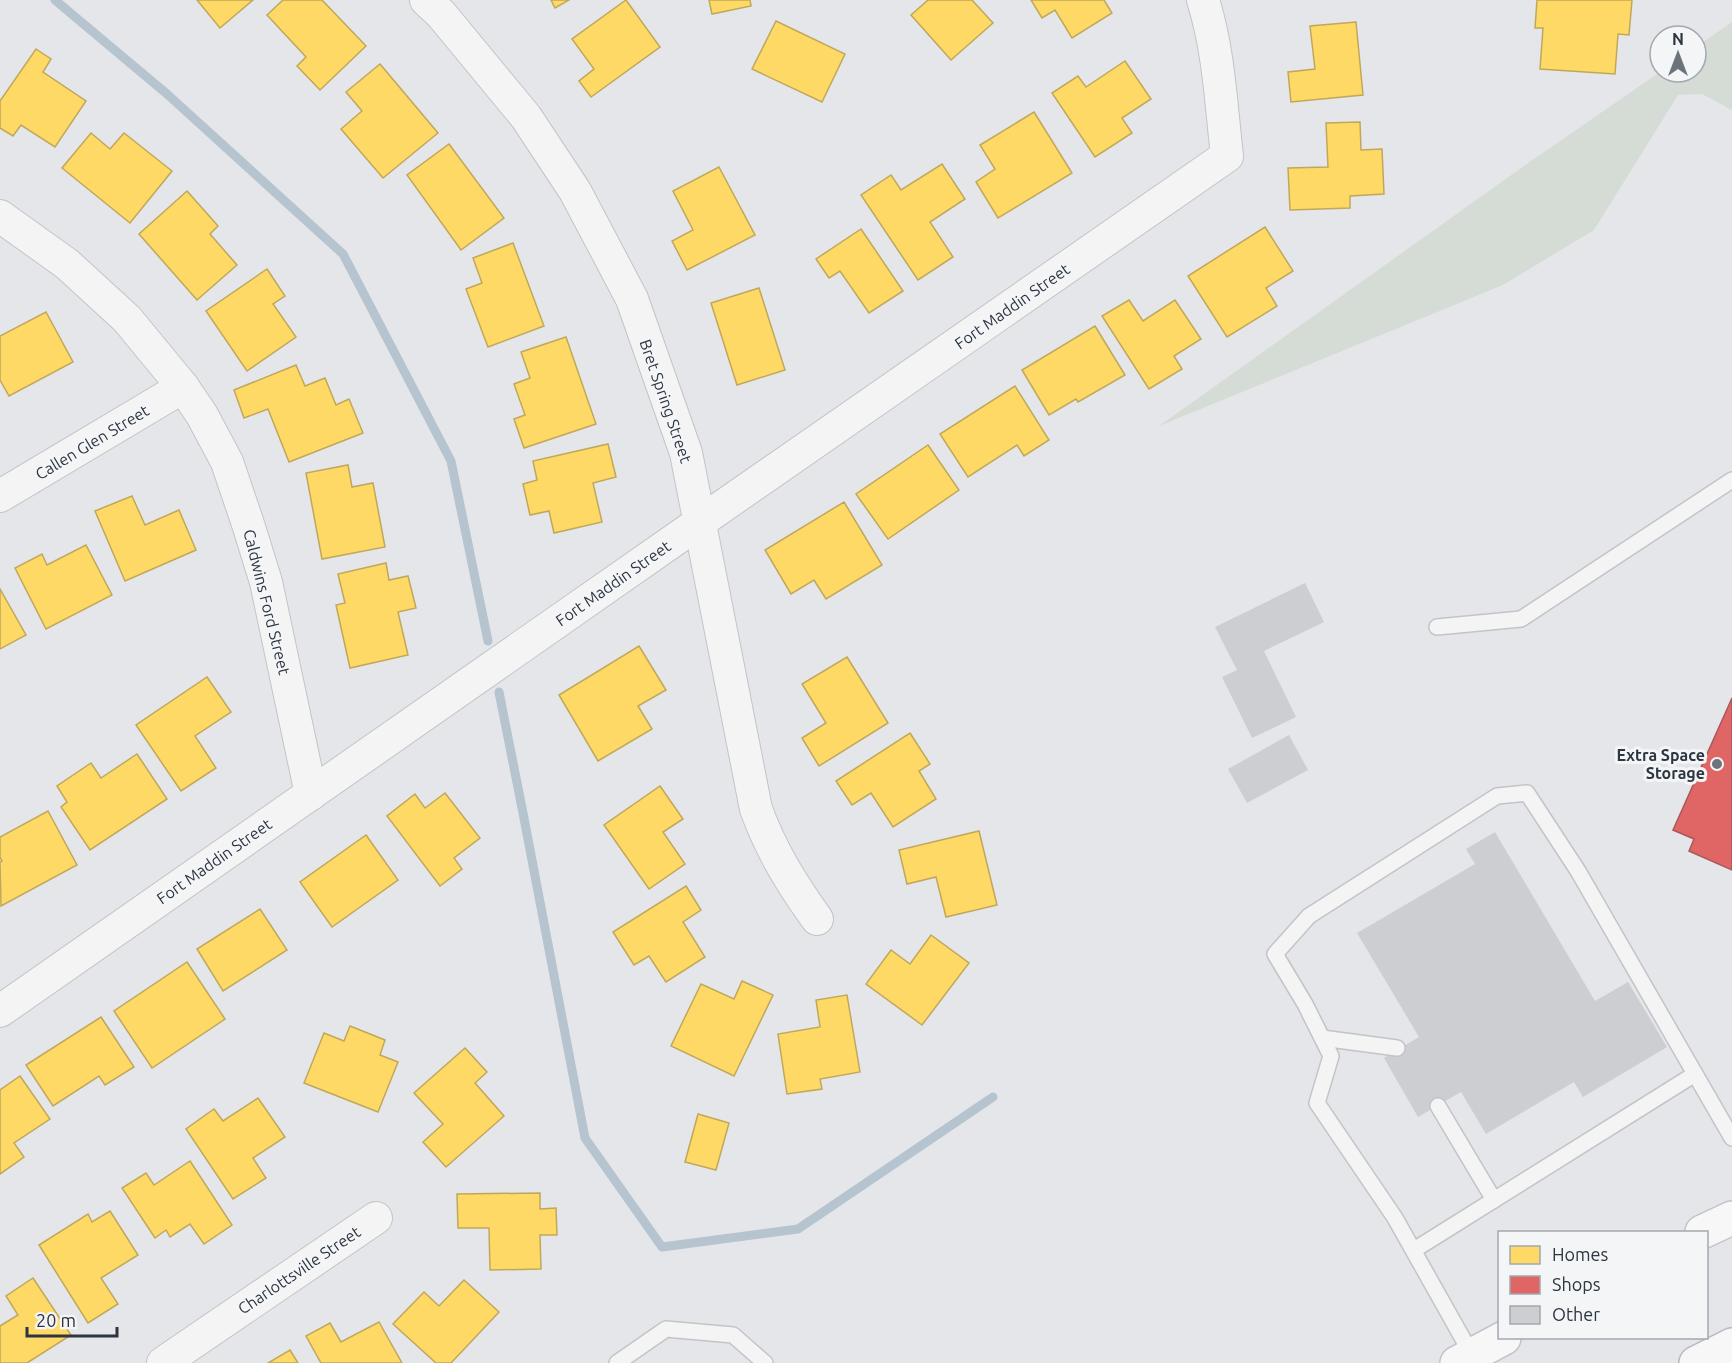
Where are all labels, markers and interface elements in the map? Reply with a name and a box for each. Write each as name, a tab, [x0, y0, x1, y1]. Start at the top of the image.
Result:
north arrow	[1648, 24, 1708, 84]
text: N	[1672, 30, 1684, 48]
street label: Fort Maddin Street	[951, 259, 1073, 352]
street label: Bret Spring Street	[636, 337, 696, 466]
street label: Callen Glen Street	[32, 401, 153, 483]
street label: Caldwins Ford Street	[240, 527, 294, 677]
street label: Fort Maddin Street	[552, 536, 674, 629]
place label: Extra Space Storage	[1617, 746, 1705, 782]
marker: Extra Space Storage	[1710, 757, 1724, 771]
street label: Fort Maddin Street	[153, 814, 275, 907]
street label: Charlottsville Street	[234, 1222, 364, 1318]
legend	[1498, 1231, 1708, 1339]
text: Homes	[1552, 1244, 1609, 1264]
text: Shops	[1552, 1274, 1601, 1294]
scale bar	[27, 1300, 117, 1338]
text: Other	[1552, 1304, 1600, 1324]
text: 20 m	[36, 1310, 76, 1330]

